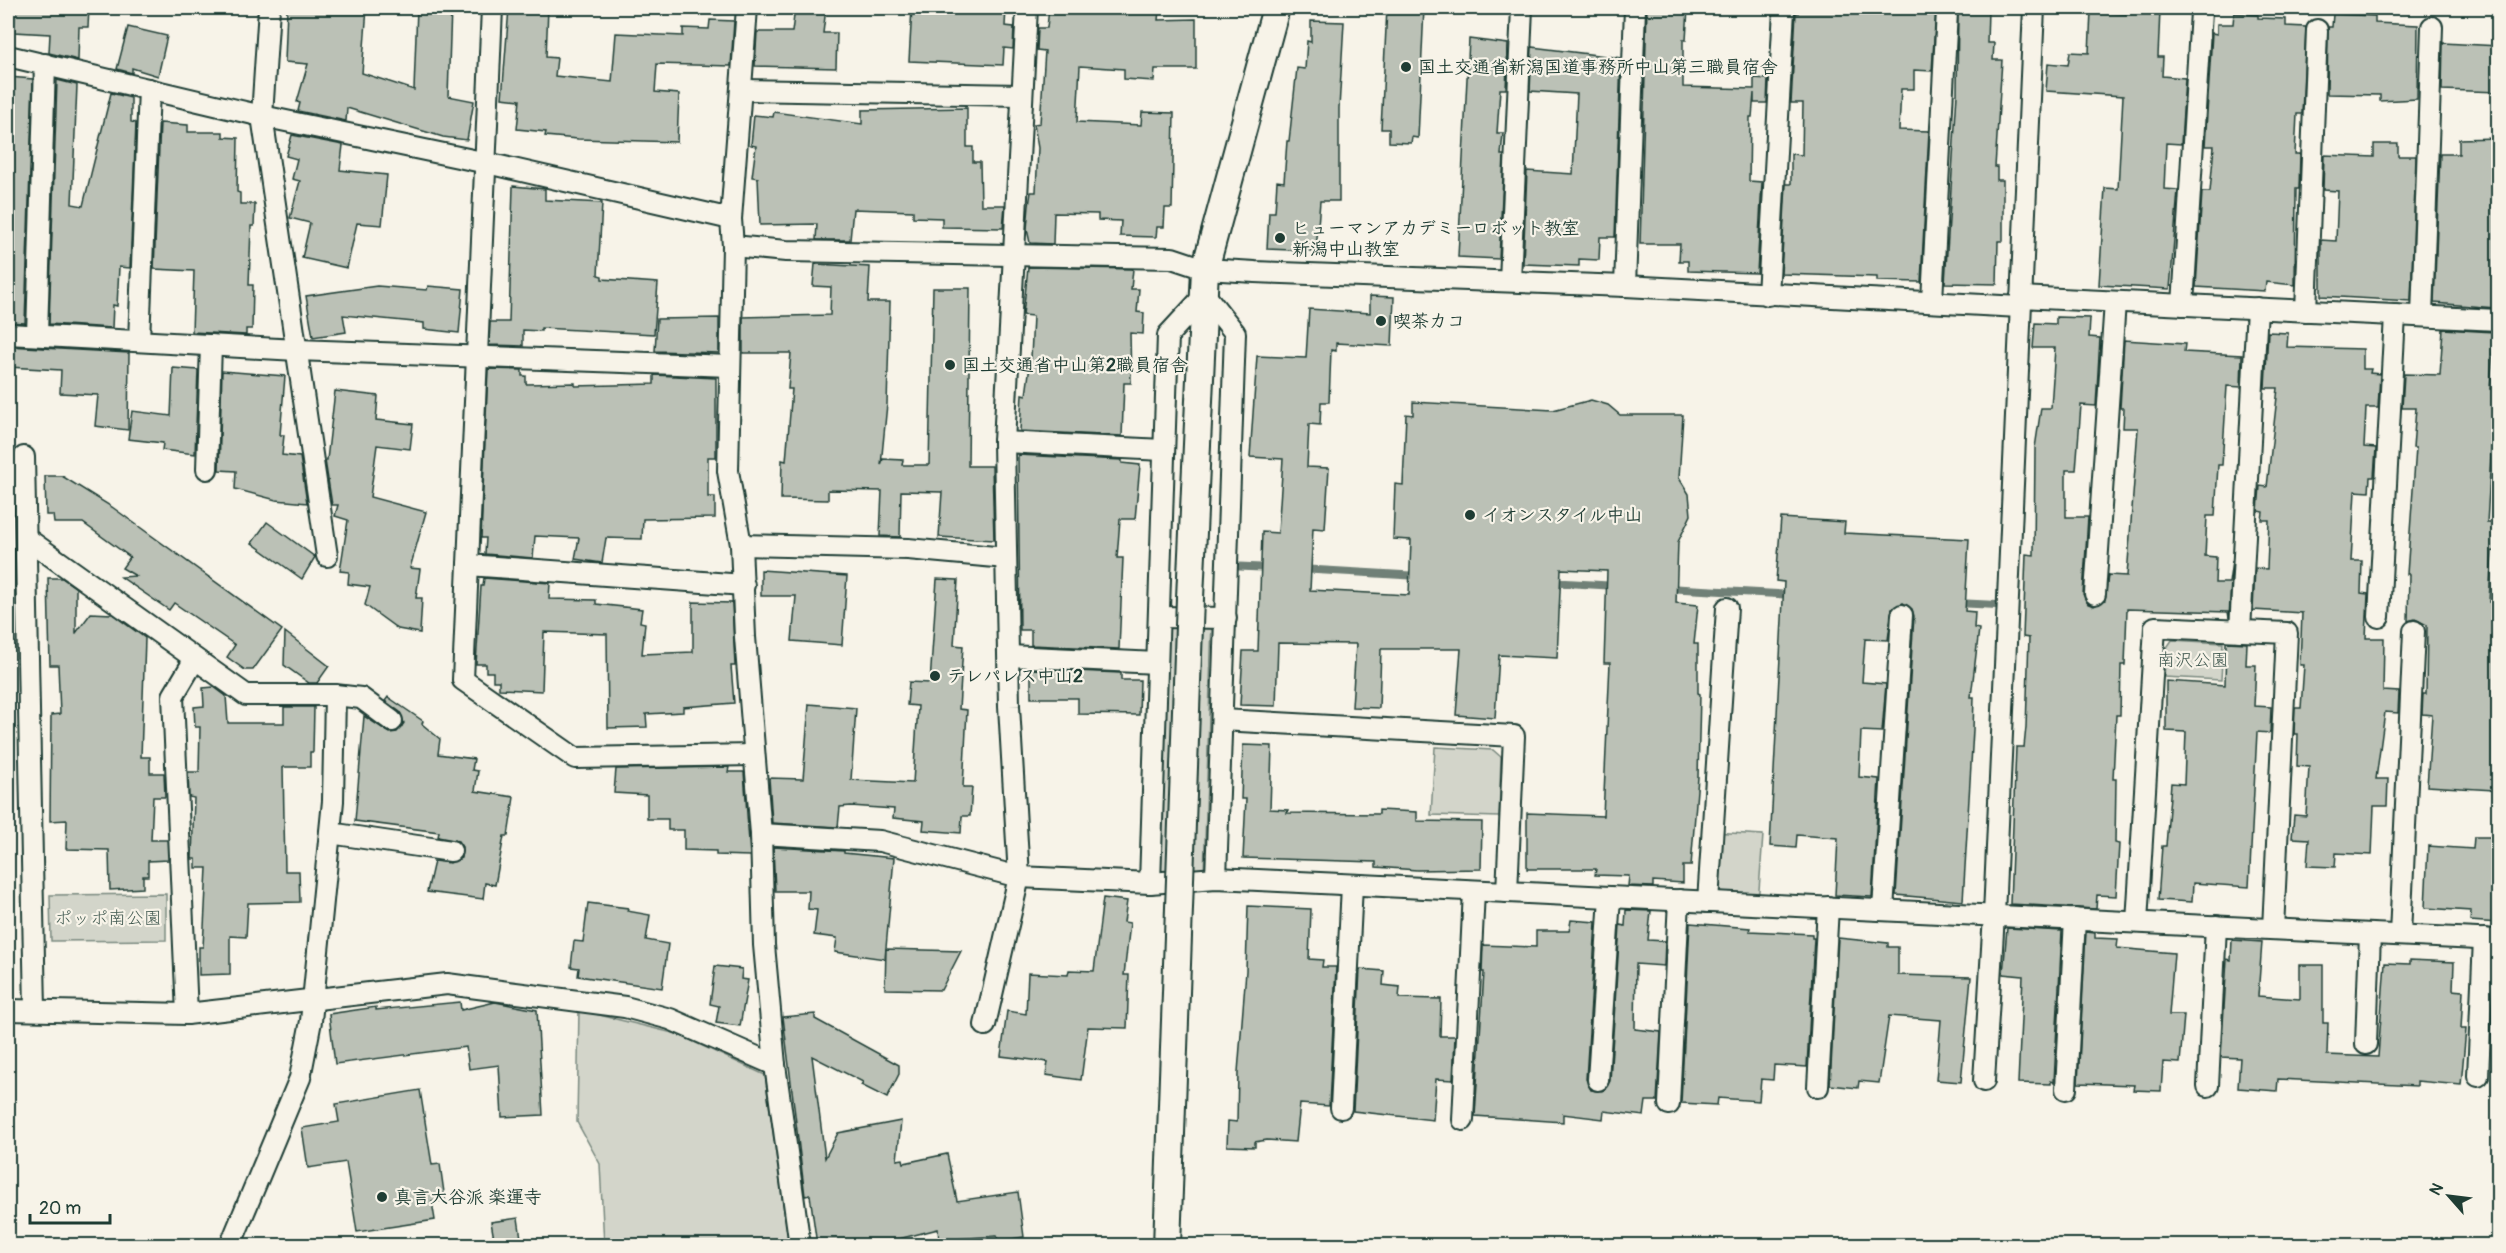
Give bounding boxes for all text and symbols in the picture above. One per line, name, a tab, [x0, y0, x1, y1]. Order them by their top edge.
place label: 国土交通省新潟国道事務所中山第三職員宿舎	[1418, 56, 1778, 79]
marker: 国土交通省新潟国道事務所中山第三職員宿舎	[1399, 60, 1413, 74]
place label: ヒューマンアカデミーロボット教室 新潟中山教室	[1292, 217, 1580, 261]
marker: ヒューマンアカデミーロボット教室 新潟中山教室	[1273, 231, 1287, 245]
place label: 喫茶カコ	[1393, 310, 1465, 333]
marker: 喫茶カコ	[1374, 314, 1388, 328]
place label: 国土交通省中山第2職員宿舎	[962, 354, 1188, 377]
marker: 国土交通省中山第2職員宿舎	[943, 358, 957, 372]
place label: イオンスタイル中山	[1482, 504, 1643, 527]
marker: イオンスタイル中山	[1463, 508, 1477, 522]
park label: 南沢公園	[2157, 649, 2229, 672]
place label: テレパレス中山2	[947, 665, 1083, 688]
marker: テレパレス中山2	[928, 669, 942, 683]
park label: ポッポ南公園	[54, 907, 162, 930]
north arrow	[2419, 1166, 2479, 1226]
text: N	[2425, 1180, 2448, 1199]
place label: 真言大谷派 楽運寺	[394, 1186, 542, 1209]
scale bar	[30, 1187, 110, 1225]
marker: 真言大谷派 楽運寺	[375, 1190, 389, 1204]
text: 20 m	[39, 1197, 81, 1220]

